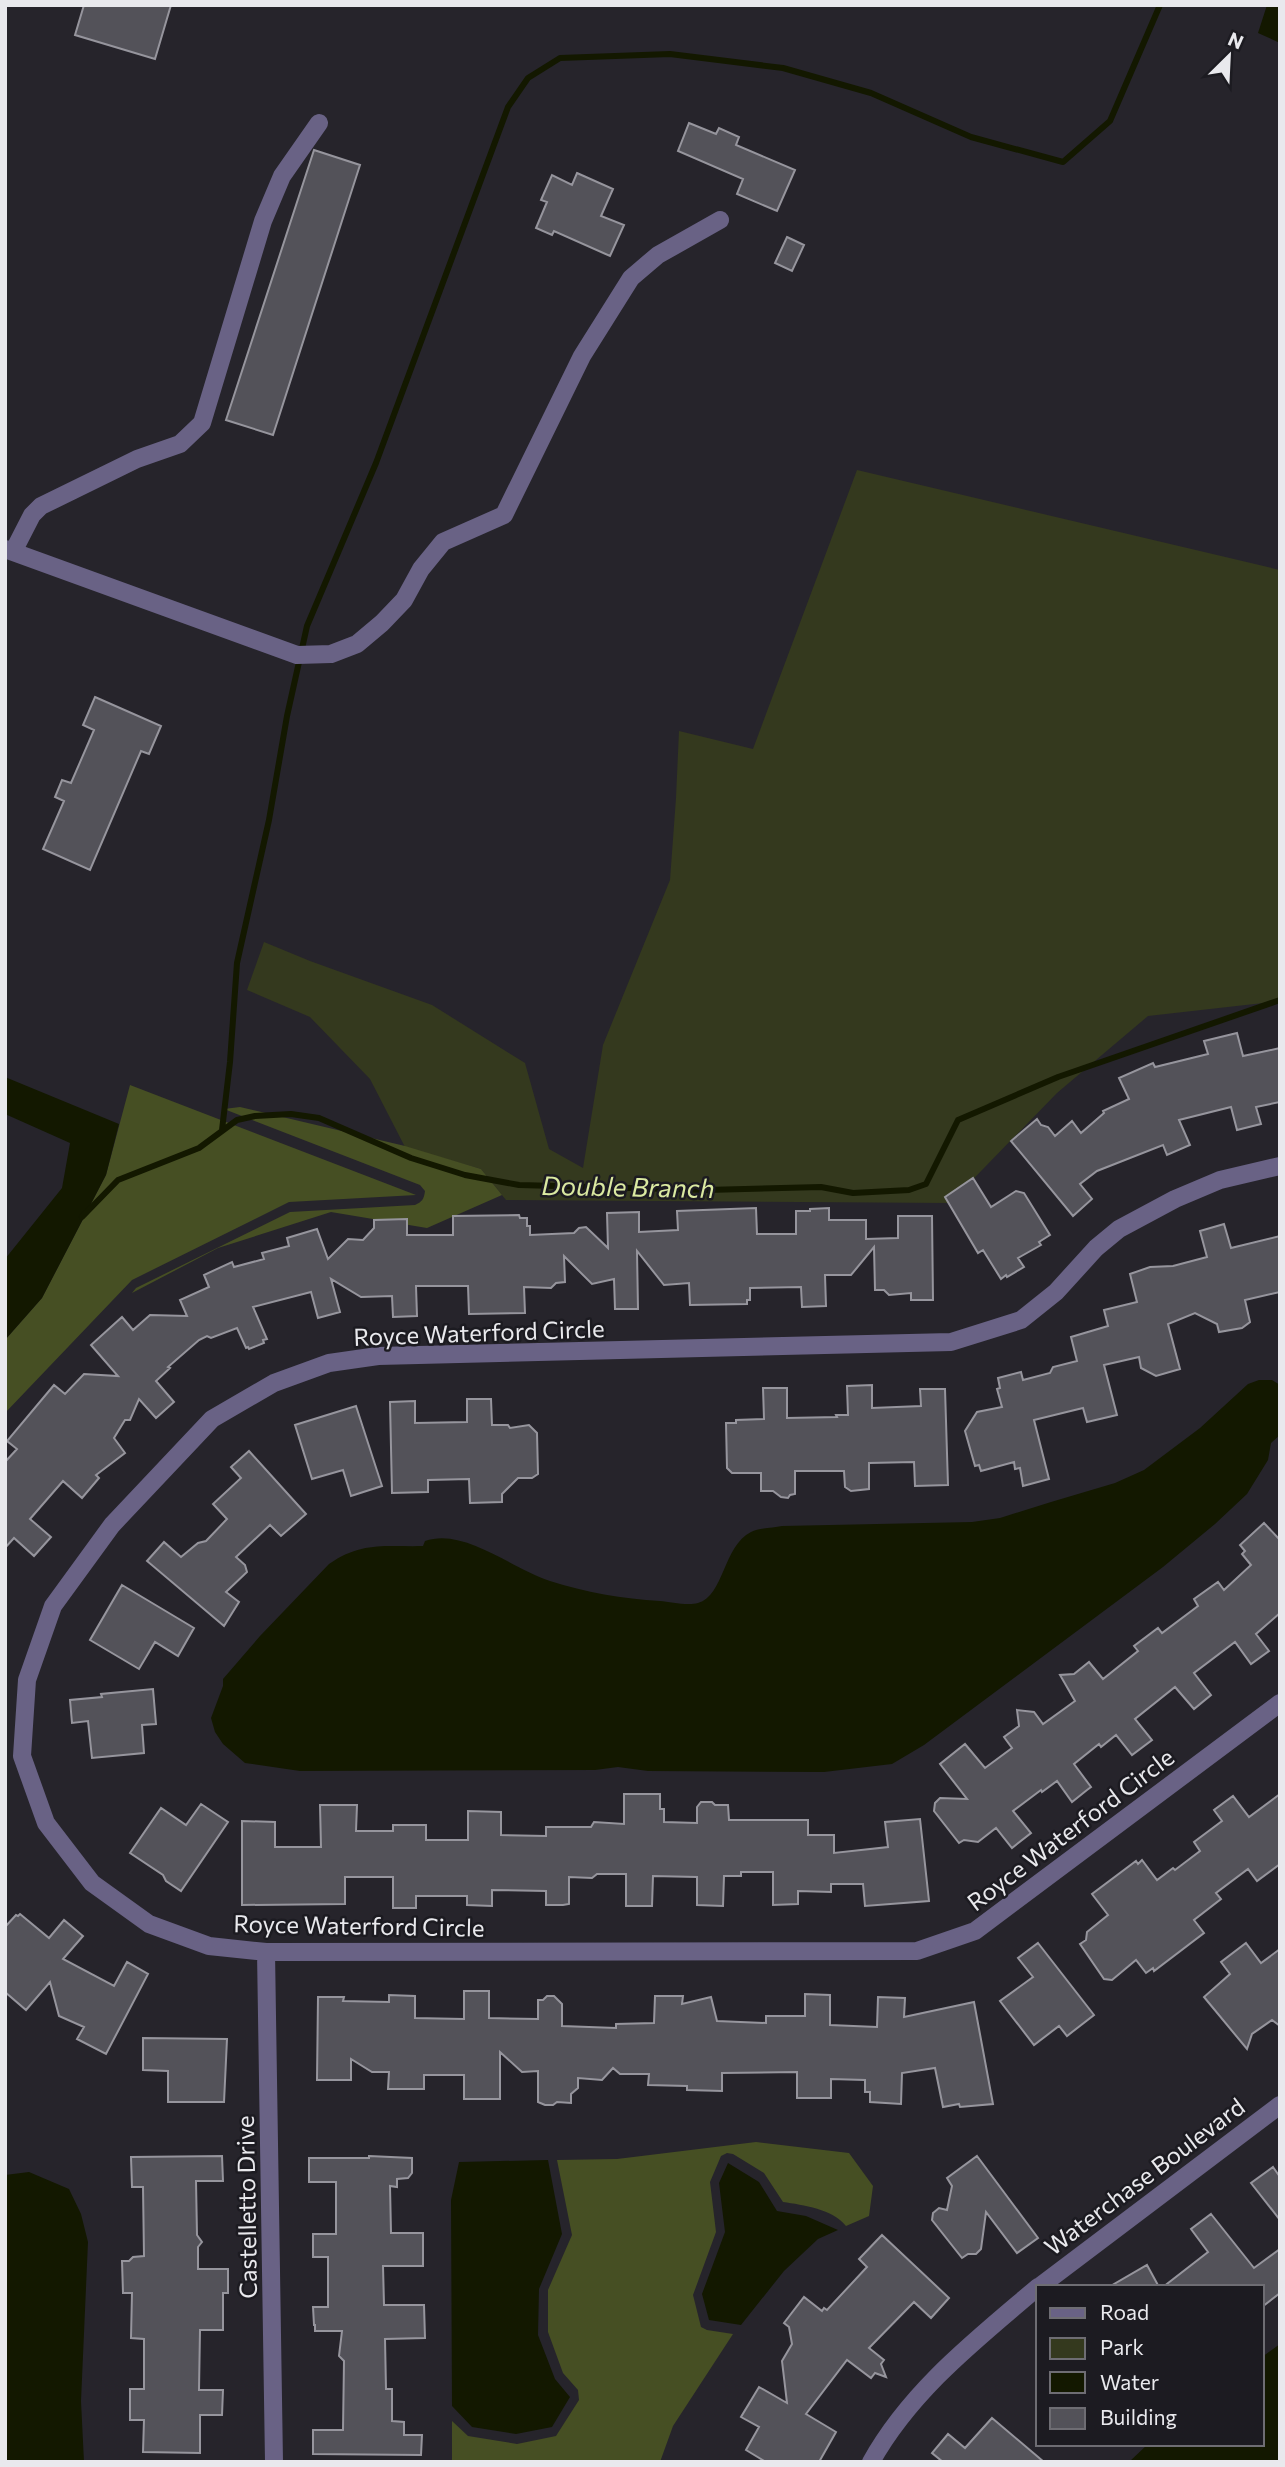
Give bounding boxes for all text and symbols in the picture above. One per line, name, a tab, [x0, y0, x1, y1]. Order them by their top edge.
north arrow	[1194, 21, 1264, 91]
text: N	[1225, 27, 1247, 53]
water label: Double Branch	[541, 1169, 715, 1203]
street label: Royce Waterford Circle	[353, 1313, 605, 1351]
street label: Royce Waterford Circle	[961, 1742, 1179, 1916]
street label: Royce Waterford Circle	[233, 1908, 485, 1942]
street label: Waterchase Boulevard	[1038, 2091, 1250, 2261]
street label: Castelletto Drive	[230, 2115, 262, 2299]
legend	[1036, 2285, 1264, 2446]
text: Road	[1100, 2299, 1149, 2324]
text: Park	[1100, 2334, 1144, 2359]
text: Water	[1100, 2369, 1159, 2394]
text: Building	[1100, 2404, 1177, 2429]

